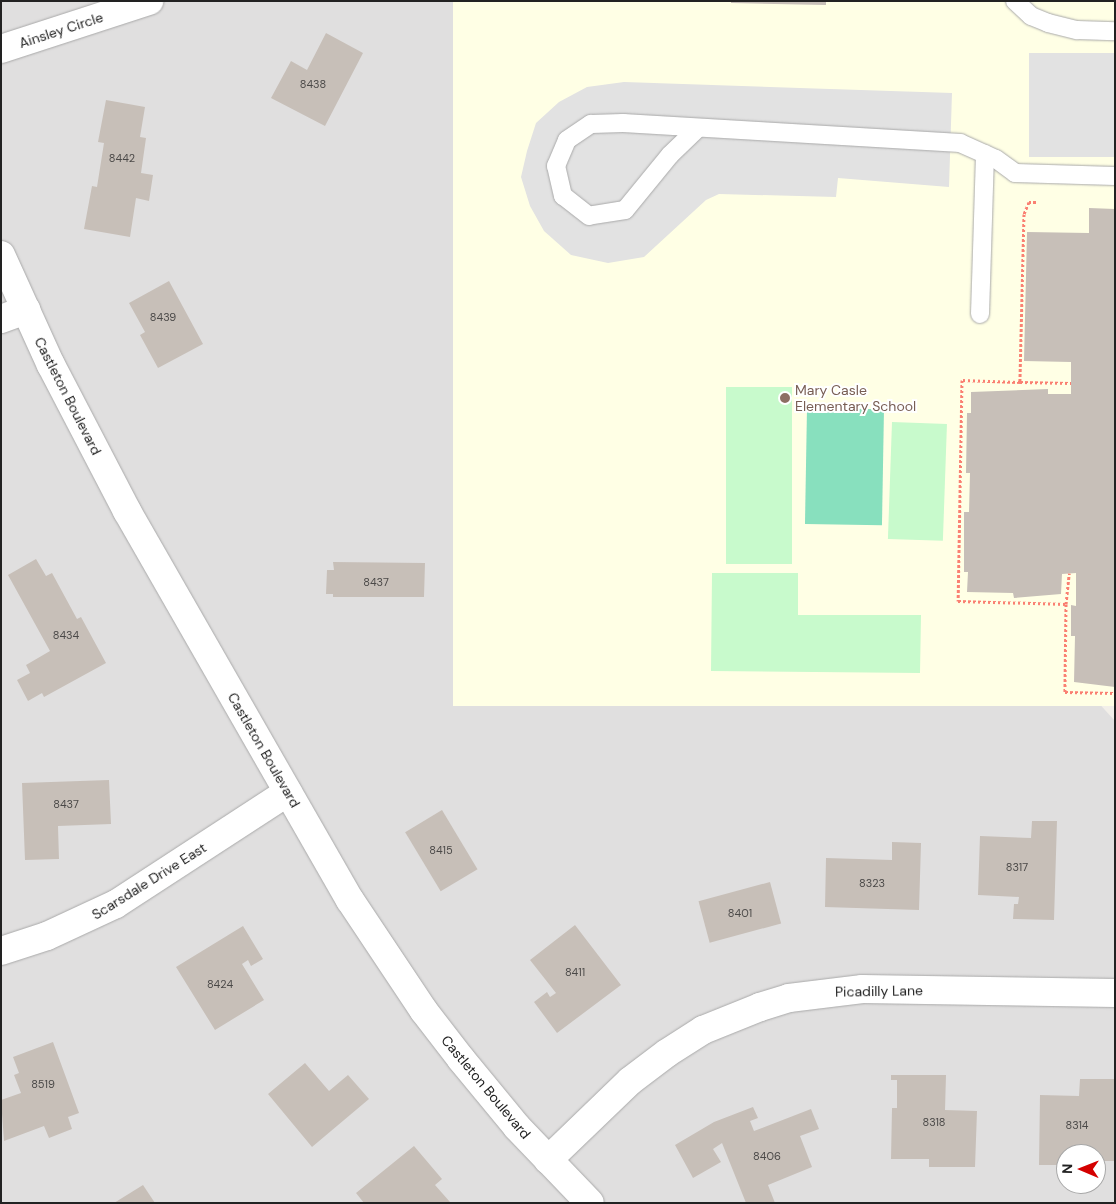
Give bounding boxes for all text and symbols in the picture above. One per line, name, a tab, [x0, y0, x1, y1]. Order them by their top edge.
street label: Ainsley Circle	[17, 9, 105, 51]
house number: 8438	[300, 77, 326, 91]
house number: 8442	[109, 151, 135, 165]
house number: 8439	[150, 310, 176, 324]
street label: Castleton Boulevard	[31, 334, 105, 458]
place label: Mary Casle Elementary School	[795, 382, 916, 414]
marker: Mary Casle Elementary School	[779, 392, 791, 404]
house number: 8437	[363, 575, 389, 589]
house number: 8434	[53, 628, 79, 642]
street label: Castleton Boulevard	[224, 690, 304, 810]
house number: 8437	[53, 797, 79, 811]
street label: Scarsdale Drive East	[89, 839, 209, 923]
house number: 8415	[429, 843, 453, 857]
house number: 8317	[1006, 860, 1028, 874]
house number: 8323	[859, 876, 885, 890]
house number: 8401	[728, 906, 752, 920]
house number: 8411	[565, 965, 585, 979]
house number: 8424	[207, 977, 233, 991]
street label: Picadilly Lane	[835, 982, 923, 1000]
street label: Castleton Boulevard	[438, 1032, 534, 1142]
house number: 8519	[31, 1077, 55, 1091]
house number: 8318	[922, 1115, 946, 1129]
house number: 8314	[1065, 1118, 1089, 1132]
north arrow	[1056, 1144, 1106, 1194]
house number: 8406	[753, 1149, 781, 1163]
text: N	[1058, 1163, 1076, 1174]

